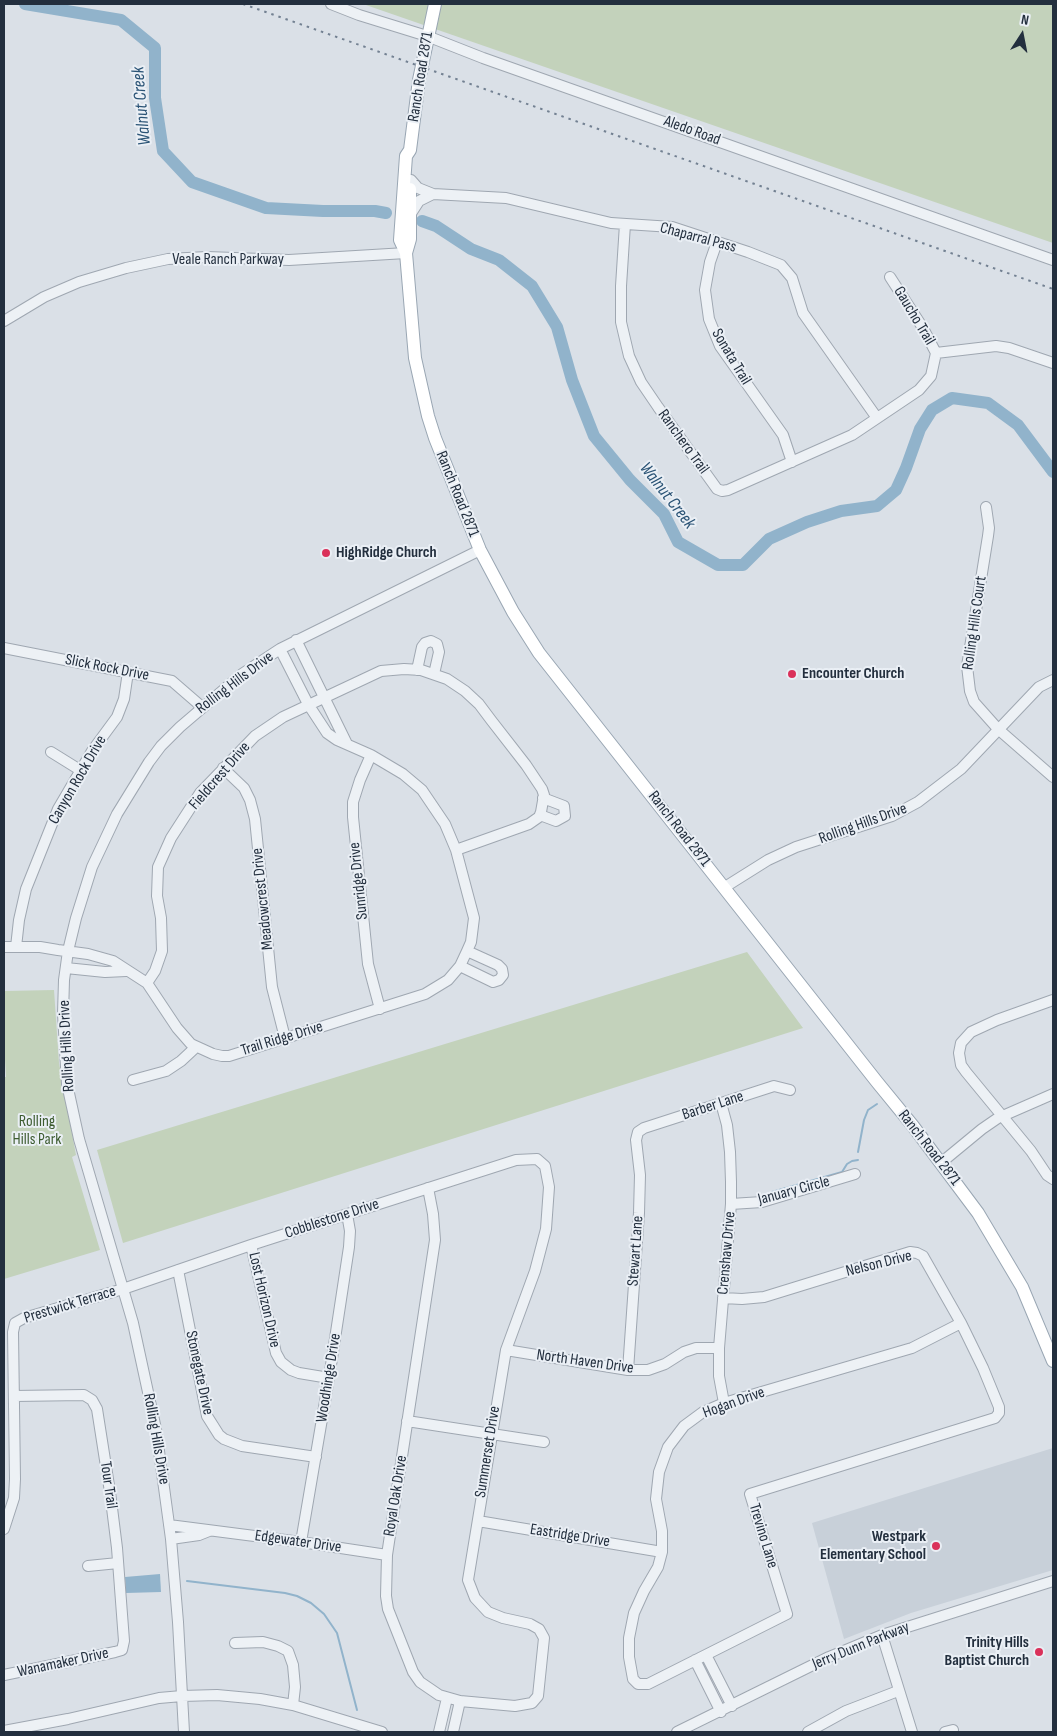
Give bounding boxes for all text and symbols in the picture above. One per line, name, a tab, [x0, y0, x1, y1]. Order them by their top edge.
north arrow	[997, 10, 1047, 60]
text: N	[1020, 11, 1030, 29]
street label: Ranch Road 2871	[404, 31, 438, 123]
water label: Walnut Creek	[128, 66, 156, 146]
street label: Aledo Road	[661, 112, 723, 150]
street label: Chaparral Pass	[658, 219, 738, 257]
street label: Veale Ranch Parkway	[172, 250, 284, 270]
street label: Gaucho Trail	[889, 283, 939, 349]
street label: Sonata Trail	[707, 326, 755, 388]
street label: Ranchero Trail	[653, 406, 713, 478]
street label: Ranch Road 2871	[431, 448, 483, 540]
water label: Walnut Creek	[634, 458, 700, 534]
place label: HighRidge Church	[336, 543, 437, 563]
marker: HighRidge Church	[320, 547, 332, 559]
street label: Rolling Hills Court	[959, 575, 991, 671]
street label: Rolling Hills Drive	[192, 648, 278, 718]
street label: Slick Rock Drive	[63, 650, 151, 686]
place label: Encounter Church	[802, 664, 904, 684]
marker: Encounter Church	[786, 668, 798, 680]
street label: Canyon Rock Drive	[45, 732, 111, 828]
street label: Fieldcrest Drive	[185, 738, 255, 814]
street label: Ranch Road 2871	[643, 787, 715, 871]
street label: Rolling Hills Drive	[816, 799, 910, 849]
street label: Sunridge Drive	[345, 841, 373, 921]
street label: Meadowcrest Drive	[248, 847, 278, 951]
street label: Rolling Hills Drive	[55, 999, 79, 1093]
street label: Trail Ridge Drive	[239, 1017, 325, 1061]
street label: Barber Lane	[680, 1087, 746, 1125]
street label: Ranch Road 2871	[893, 1106, 965, 1190]
park label: Rolling Hills Park	[13, 1112, 61, 1150]
street label: January Circle	[756, 1172, 832, 1210]
street label: Cobblestone Drive	[283, 1195, 381, 1243]
street label: Crenshaw Drive	[714, 1211, 740, 1295]
street label: Stewart Lane	[624, 1215, 648, 1287]
street label: Nelson Drive	[844, 1247, 914, 1281]
street label: Lost Horizon Drive	[244, 1250, 284, 1350]
street label: Prestwick Terrace	[22, 1282, 118, 1328]
street label: Stonegate Drive	[181, 1329, 217, 1417]
street label: Woodhinge Drive	[312, 1332, 346, 1424]
street label: North Haven Drive	[535, 1346, 635, 1378]
street label: Hogan Drive	[700, 1383, 768, 1423]
street label: Rolling Hills Drive	[139, 1392, 173, 1486]
street label: Summerset Drive	[471, 1405, 505, 1499]
street label: Royal Oak Drive	[380, 1454, 412, 1538]
street label: Tour Trail	[95, 1460, 121, 1510]
street label: Trevino Lane	[744, 1501, 782, 1571]
street label: Eastridge Drive	[529, 1520, 611, 1552]
street label: Edgewater Drive	[254, 1526, 342, 1558]
place label: Westpark Elementary School	[820, 1527, 926, 1565]
marker: Westpark Elementary School	[930, 1540, 942, 1552]
street label: Jerry Dunn Parkway	[810, 1618, 912, 1674]
place label: Trinity Hills Baptist Church	[944, 1633, 1029, 1671]
street label: Wanamaker Drive	[16, 1644, 110, 1682]
marker: Trinity Hills Baptist Church	[1033, 1646, 1045, 1658]

